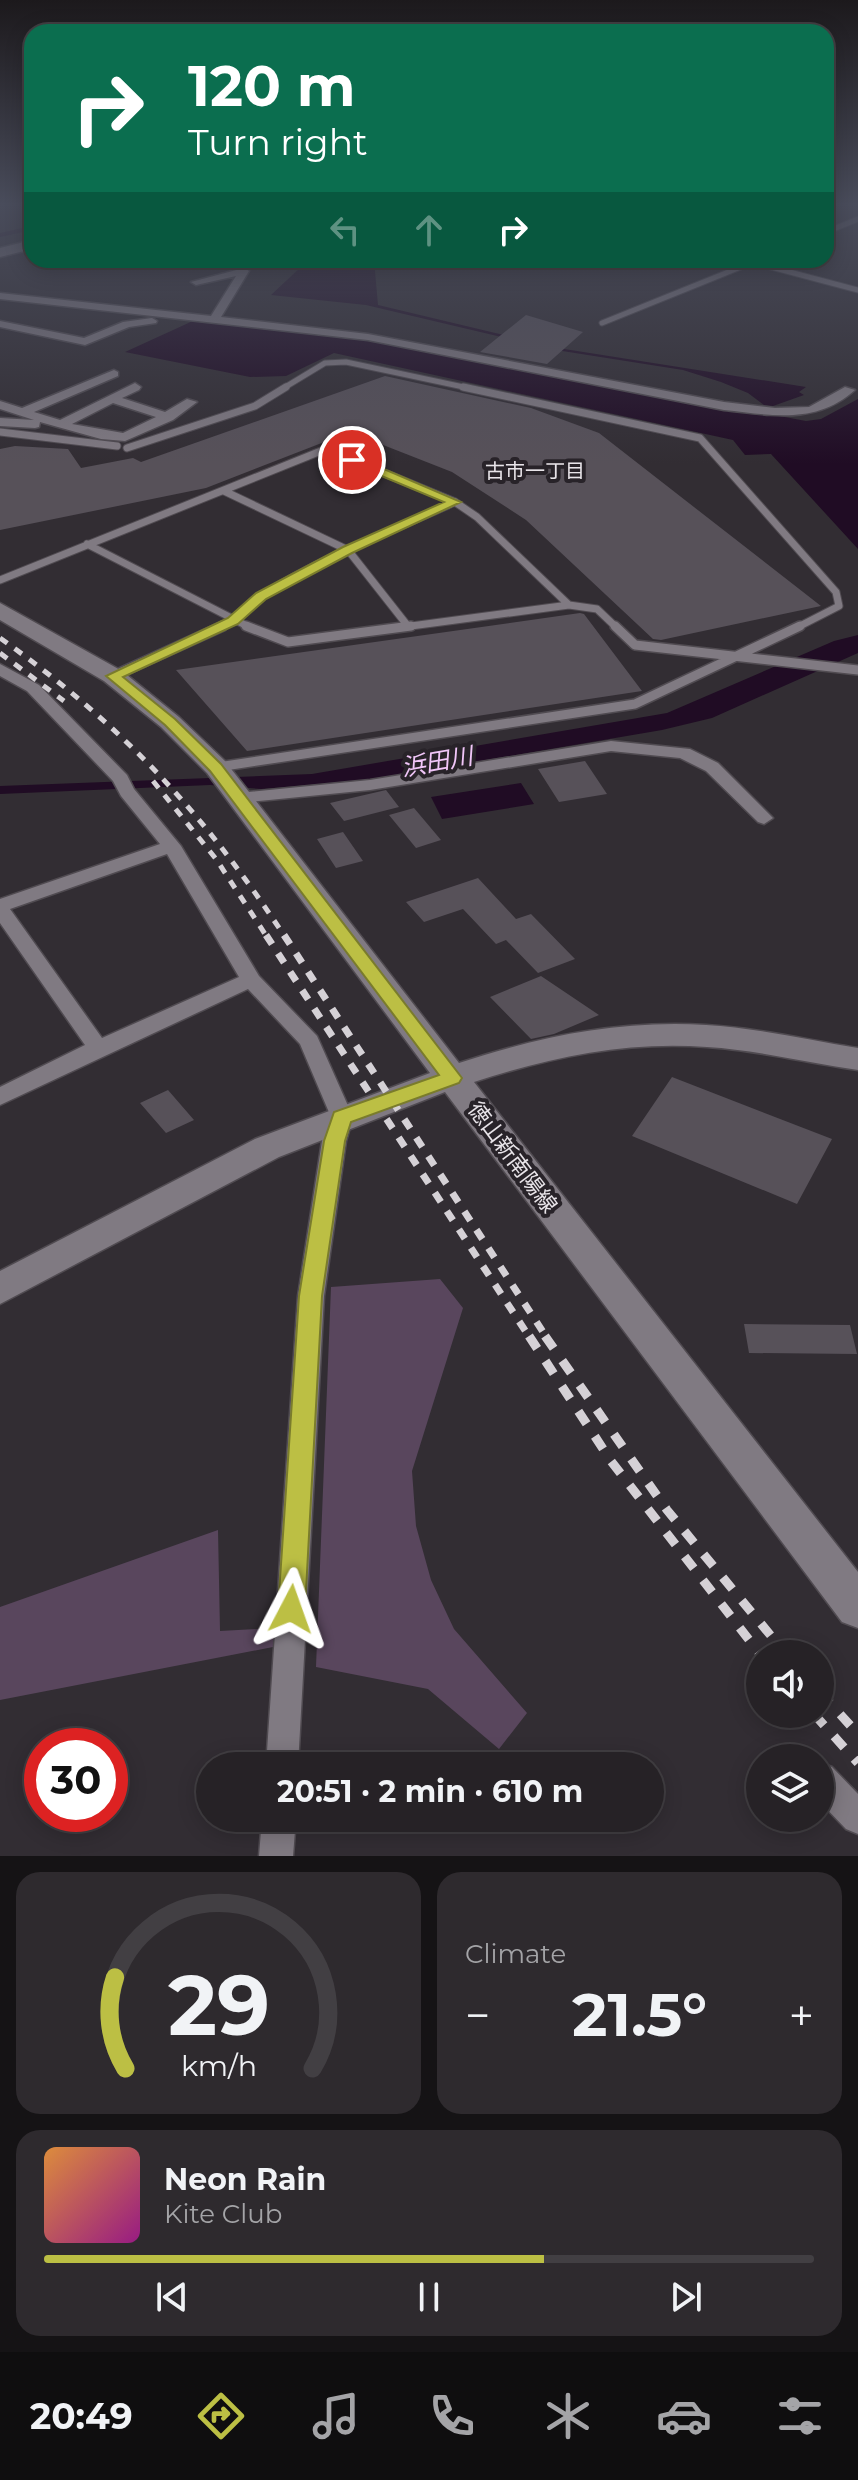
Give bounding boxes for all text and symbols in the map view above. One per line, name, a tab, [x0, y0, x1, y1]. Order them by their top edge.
text: 120 m	[188, 52, 356, 120]
icon: right	[56, 56, 160, 160]
text: Turn right	[188, 120, 368, 164]
icon: left	[323, 208, 367, 252]
icon: ahead	[407, 208, 451, 252]
icon: right	[491, 208, 535, 252]
pin	[318, 426, 386, 494]
icon: arrive	[330, 438, 374, 482]
district label: 古市一丁目	[485, 459, 585, 483]
water label: 浜田川	[399, 740, 478, 782]
street label: 徳山新南陽線	[462, 1096, 563, 1218]
position arrow	[249, 1567, 333, 1651]
map controls	[746, 1640, 834, 1832]
button: sound	[746, 1640, 834, 1728]
speed limit sign: 30	[24, 1728, 128, 1832]
button: layers	[746, 1744, 834, 1832]
text: 20:51 · 2 min · 610 m	[277, 1773, 583, 1810]
text: Climate	[465, 1938, 566, 1970]
text: 29	[167, 1954, 270, 2056]
text: 21.5°	[572, 1978, 707, 2051]
text: −	[465, 1988, 490, 2042]
text: +	[789, 1988, 814, 2042]
text: km/h	[180, 2048, 257, 2083]
text: Neon Rain	[164, 2161, 326, 2198]
text: Kite Club	[164, 2198, 282, 2230]
icon: previous	[150, 2275, 194, 2319]
icon: pause	[407, 2275, 451, 2319]
icon: next	[664, 2275, 708, 2319]
icon: directions	[193, 2388, 249, 2444]
icon: music	[308, 2388, 364, 2444]
icon: phone	[424, 2388, 480, 2444]
icon: climate	[540, 2388, 596, 2444]
icon: car	[656, 2388, 712, 2444]
icon: filters	[772, 2388, 828, 2444]
text: 20:49	[30, 2394, 133, 2438]

